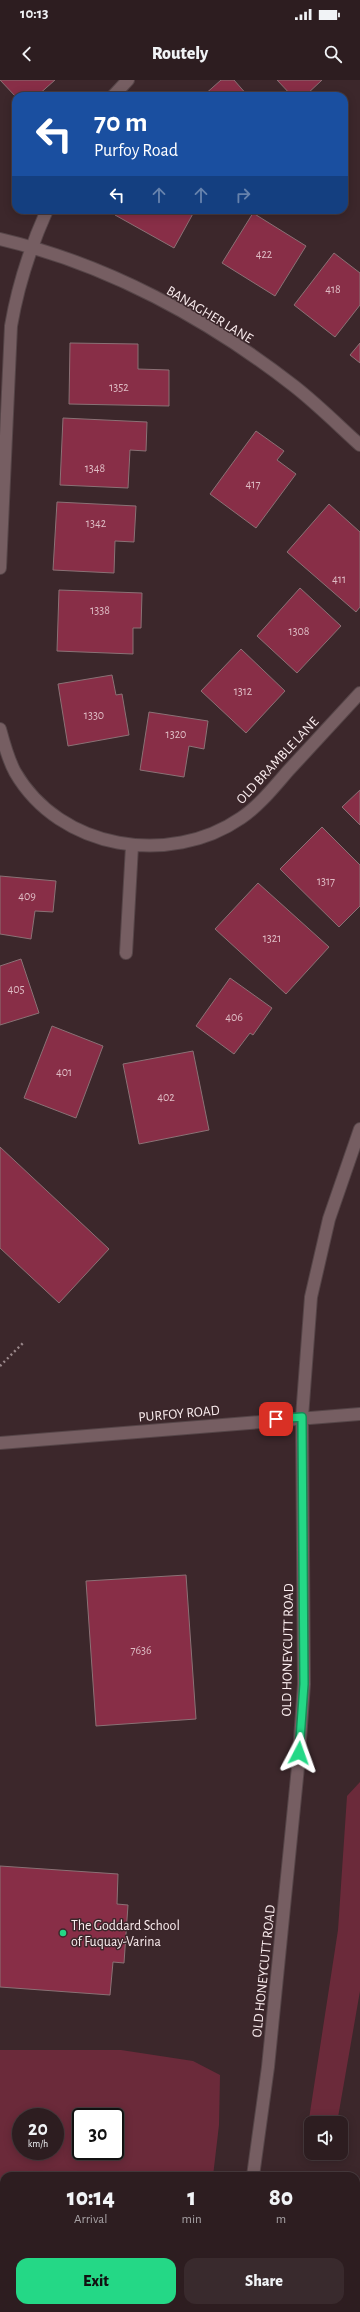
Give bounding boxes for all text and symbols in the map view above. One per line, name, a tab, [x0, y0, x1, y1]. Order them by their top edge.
text: 10:13	[20, 6, 49, 21]
icon: back	[16, 43, 38, 65]
icon: search	[322, 43, 344, 65]
text: Routely	[152, 45, 208, 63]
icon: left	[28, 108, 80, 160]
text: 70 m	[94, 109, 148, 137]
text: Purfoy Road	[94, 142, 178, 160]
icon: left	[106, 184, 128, 206]
icon: ahead	[148, 184, 170, 206]
icon: ahead	[190, 184, 212, 206]
icon: right	[232, 184, 254, 206]
house number: 422	[256, 248, 273, 260]
house number: 418	[325, 283, 341, 295]
street label: BANAGHER LANE	[164, 284, 255, 346]
house number: 1352	[109, 381, 129, 393]
house number: 1348	[85, 462, 106, 474]
house number: 417	[246, 478, 260, 490]
house number: 1342	[86, 517, 107, 529]
house number: 411	[332, 573, 346, 585]
house number: 1338	[90, 604, 110, 616]
house number: 1308	[288, 625, 310, 637]
house number: 1312	[234, 685, 253, 697]
house number: 1330	[84, 709, 104, 721]
street label: OLD BRAMBLE LANE	[234, 714, 322, 807]
house number: 1320	[166, 728, 186, 740]
house number: 1317	[317, 875, 335, 887]
house number: 409	[18, 890, 36, 902]
house number: 1321	[263, 932, 281, 944]
house number: 405	[7, 983, 25, 995]
house number: 406	[225, 1011, 243, 1023]
house number: 401	[56, 1066, 72, 1078]
house number: 402	[157, 1091, 175, 1103]
pin	[259, 1402, 293, 1436]
street label: PURFOY ROAD	[138, 1403, 220, 1425]
icon: arrive	[265, 1408, 287, 1430]
street label: OLD HONEYCUTT ROAD	[280, 1583, 296, 1717]
house number: 7636	[130, 1644, 152, 1656]
position arrow	[278, 1732, 320, 1774]
street label: OLD HONEYCUTT ROAD	[250, 1904, 278, 2038]
place label: The Goddard School of Fuquay-Varina	[71, 1919, 180, 1949]
marker: The Goddard School of Fuquay-Varina	[58, 1928, 68, 1938]
speed limit sign: 30	[72, 2108, 124, 2160]
map controls	[304, 2116, 348, 2160]
button: sound	[304, 2116, 348, 2160]
text: 20	[28, 2119, 48, 2139]
text: km/h	[28, 2139, 48, 2149]
text: 10:14	[67, 2186, 115, 2210]
text: 1	[187, 2186, 196, 2210]
text: 80	[269, 2186, 293, 2210]
text: Arrival	[74, 2213, 108, 2226]
text: min	[182, 2213, 202, 2226]
text: m	[276, 2213, 286, 2226]
button: Exit	[16, 2258, 176, 2304]
button: Share	[184, 2258, 344, 2304]

